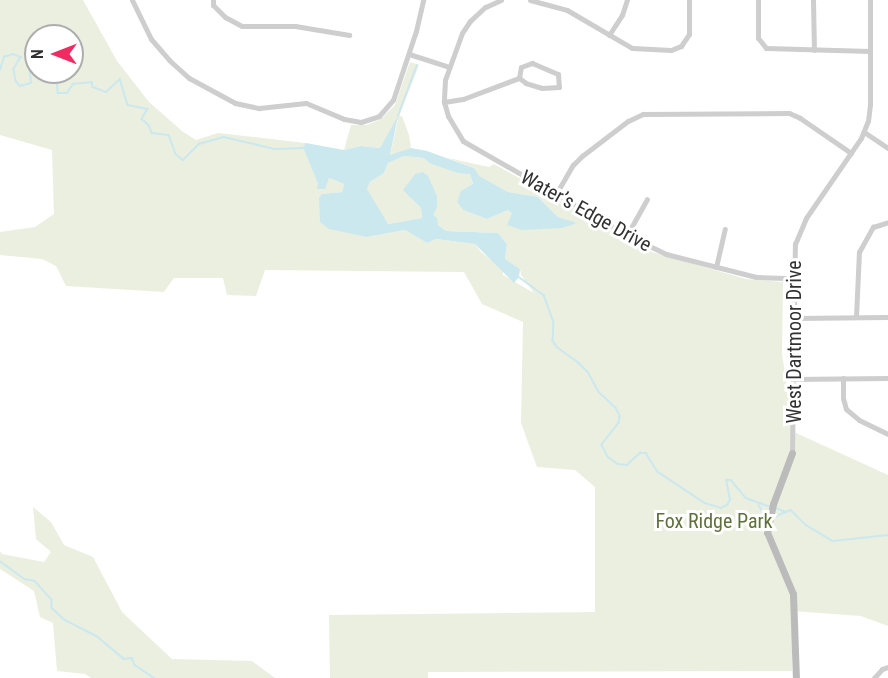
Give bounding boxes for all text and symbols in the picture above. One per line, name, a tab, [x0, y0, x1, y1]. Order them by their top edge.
north arrow	[24, 24, 84, 84]
text: N	[28, 49, 47, 59]
street label: Water’s Edge Drive	[516, 165, 656, 257]
street label: West Dartmoor Drive	[782, 260, 806, 424]
park label: Fox Ridge Park	[655, 509, 773, 533]

